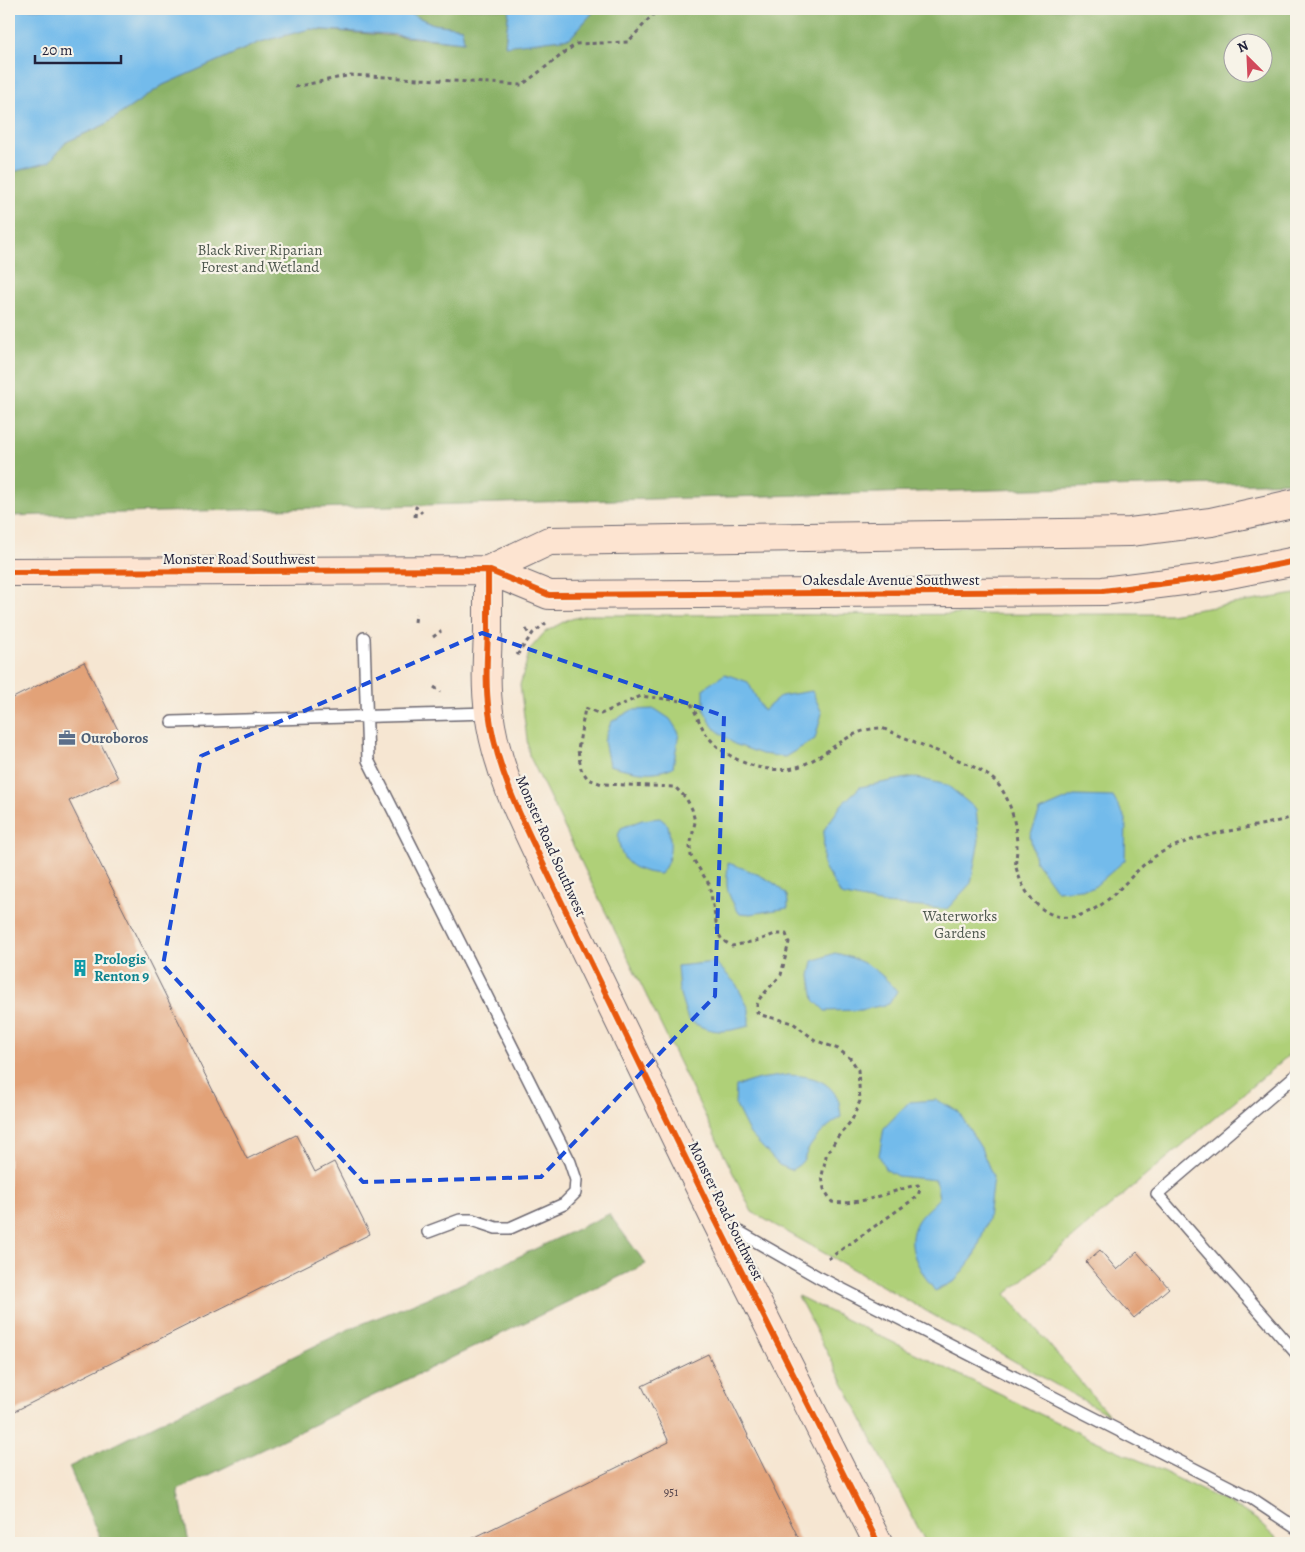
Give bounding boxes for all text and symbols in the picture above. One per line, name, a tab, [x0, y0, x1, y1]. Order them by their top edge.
scale bar	[35, 32, 121, 64]
north arrow	[1222, 32, 1272, 82]
text: N	[1234, 36, 1251, 57]
text: 20 m	[42, 40, 73, 60]
park label: Black River Riparian Forest and Wetland	[198, 240, 322, 277]
street label: Monster Road Southwest	[163, 549, 315, 569]
street label: Oakesdale Avenue Southwest	[802, 570, 980, 590]
office icon: Ouroboros	[57, 728, 77, 748]
place label: Ouroboros	[81, 728, 148, 748]
street label: Monster Road Southwest	[511, 772, 591, 920]
park label: Waterworks Gardens	[922, 906, 997, 943]
place label: Prologis Renton 9	[94, 949, 149, 986]
building icon: Prologis Renton 9	[70, 958, 90, 978]
street label: Monster Road Southwest	[684, 1138, 768, 1284]
house number: 951	[664, 1484, 678, 1500]

